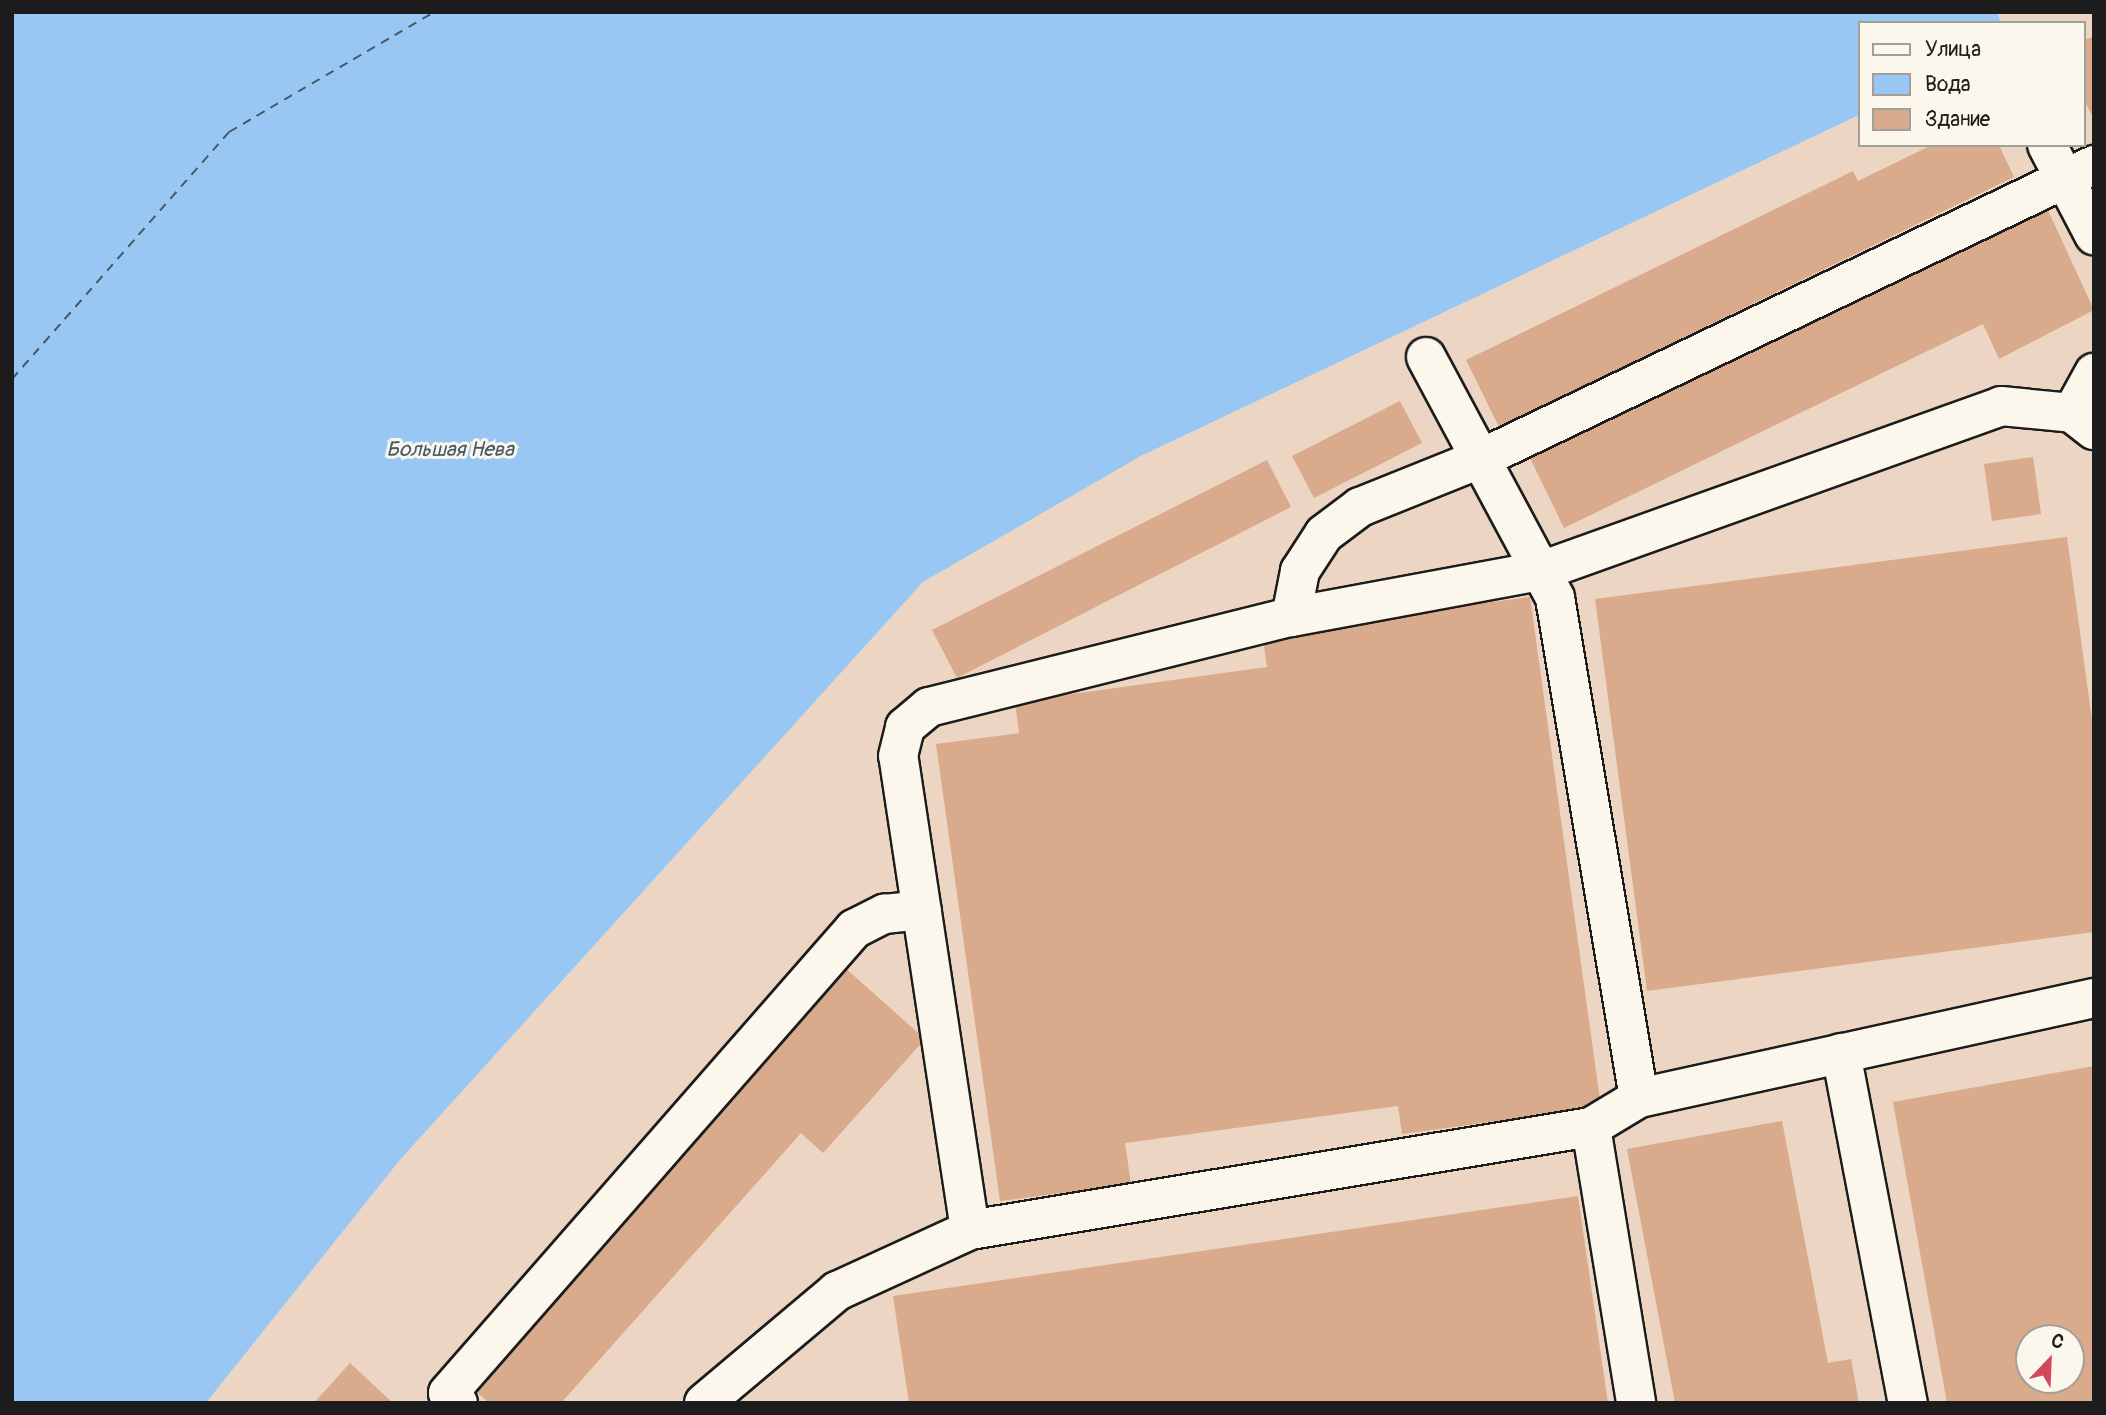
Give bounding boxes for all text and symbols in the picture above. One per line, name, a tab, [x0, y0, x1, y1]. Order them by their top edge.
legend	[1857, 21, 2085, 147]
text: Улица	[1925, 36, 1981, 63]
text: Вода	[1925, 71, 1971, 98]
text: Здание	[1925, 106, 1990, 133]
water label: Большая Нева	[386, 437, 514, 463]
north arrow	[2015, 1324, 2085, 1394]
text: С	[2047, 1328, 2068, 1355]

